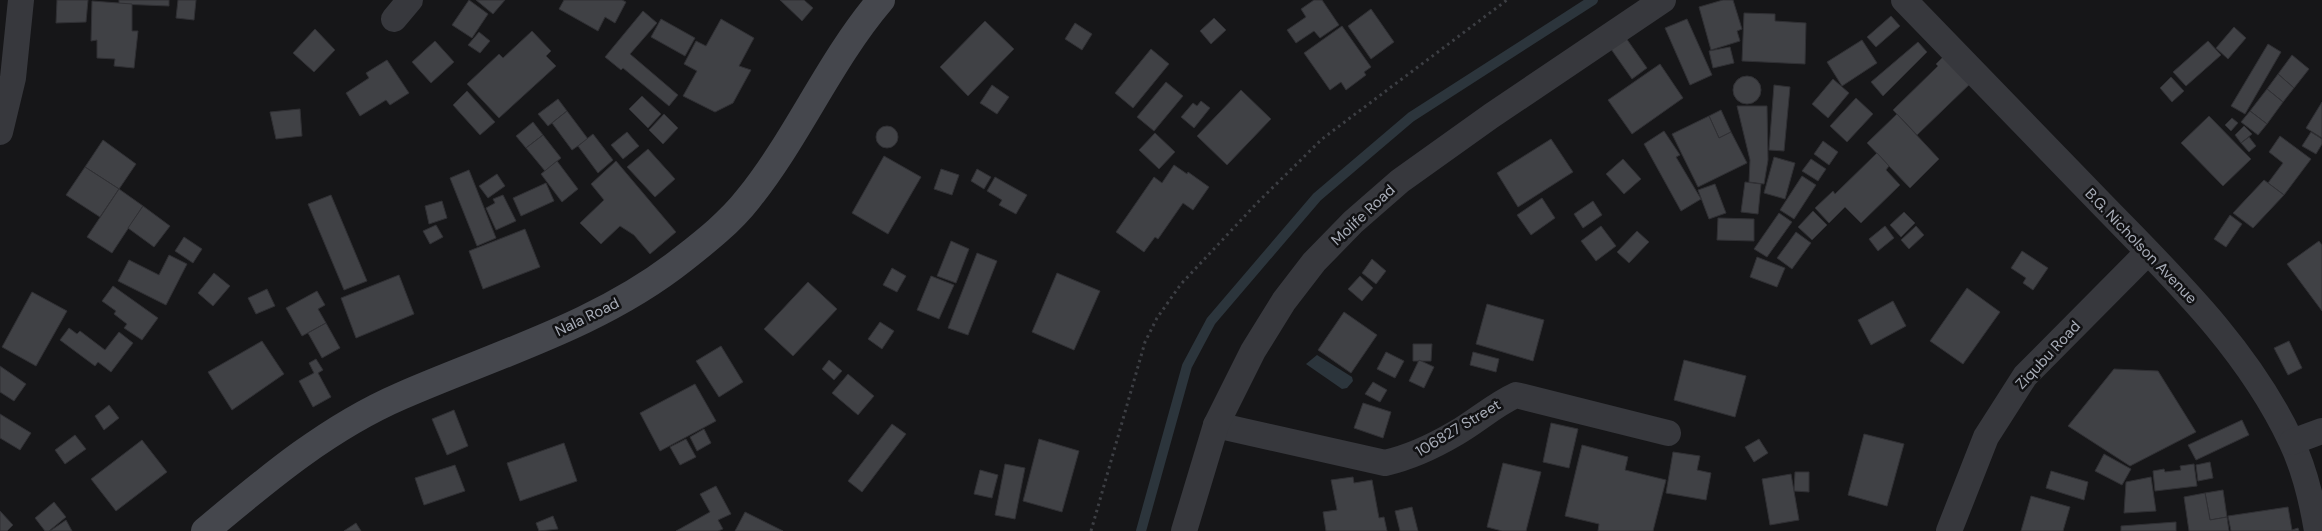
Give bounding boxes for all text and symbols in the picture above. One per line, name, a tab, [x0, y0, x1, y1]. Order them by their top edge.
street label: Molife Road	[1327, 180, 1399, 250]
street label: B.G. Nicholson Avenue	[2081, 184, 2201, 308]
street label: Nala Road	[552, 293, 622, 341]
street label: Ziqubu Road	[2011, 317, 2085, 393]
street label: 106827 Street	[1412, 395, 1504, 461]

